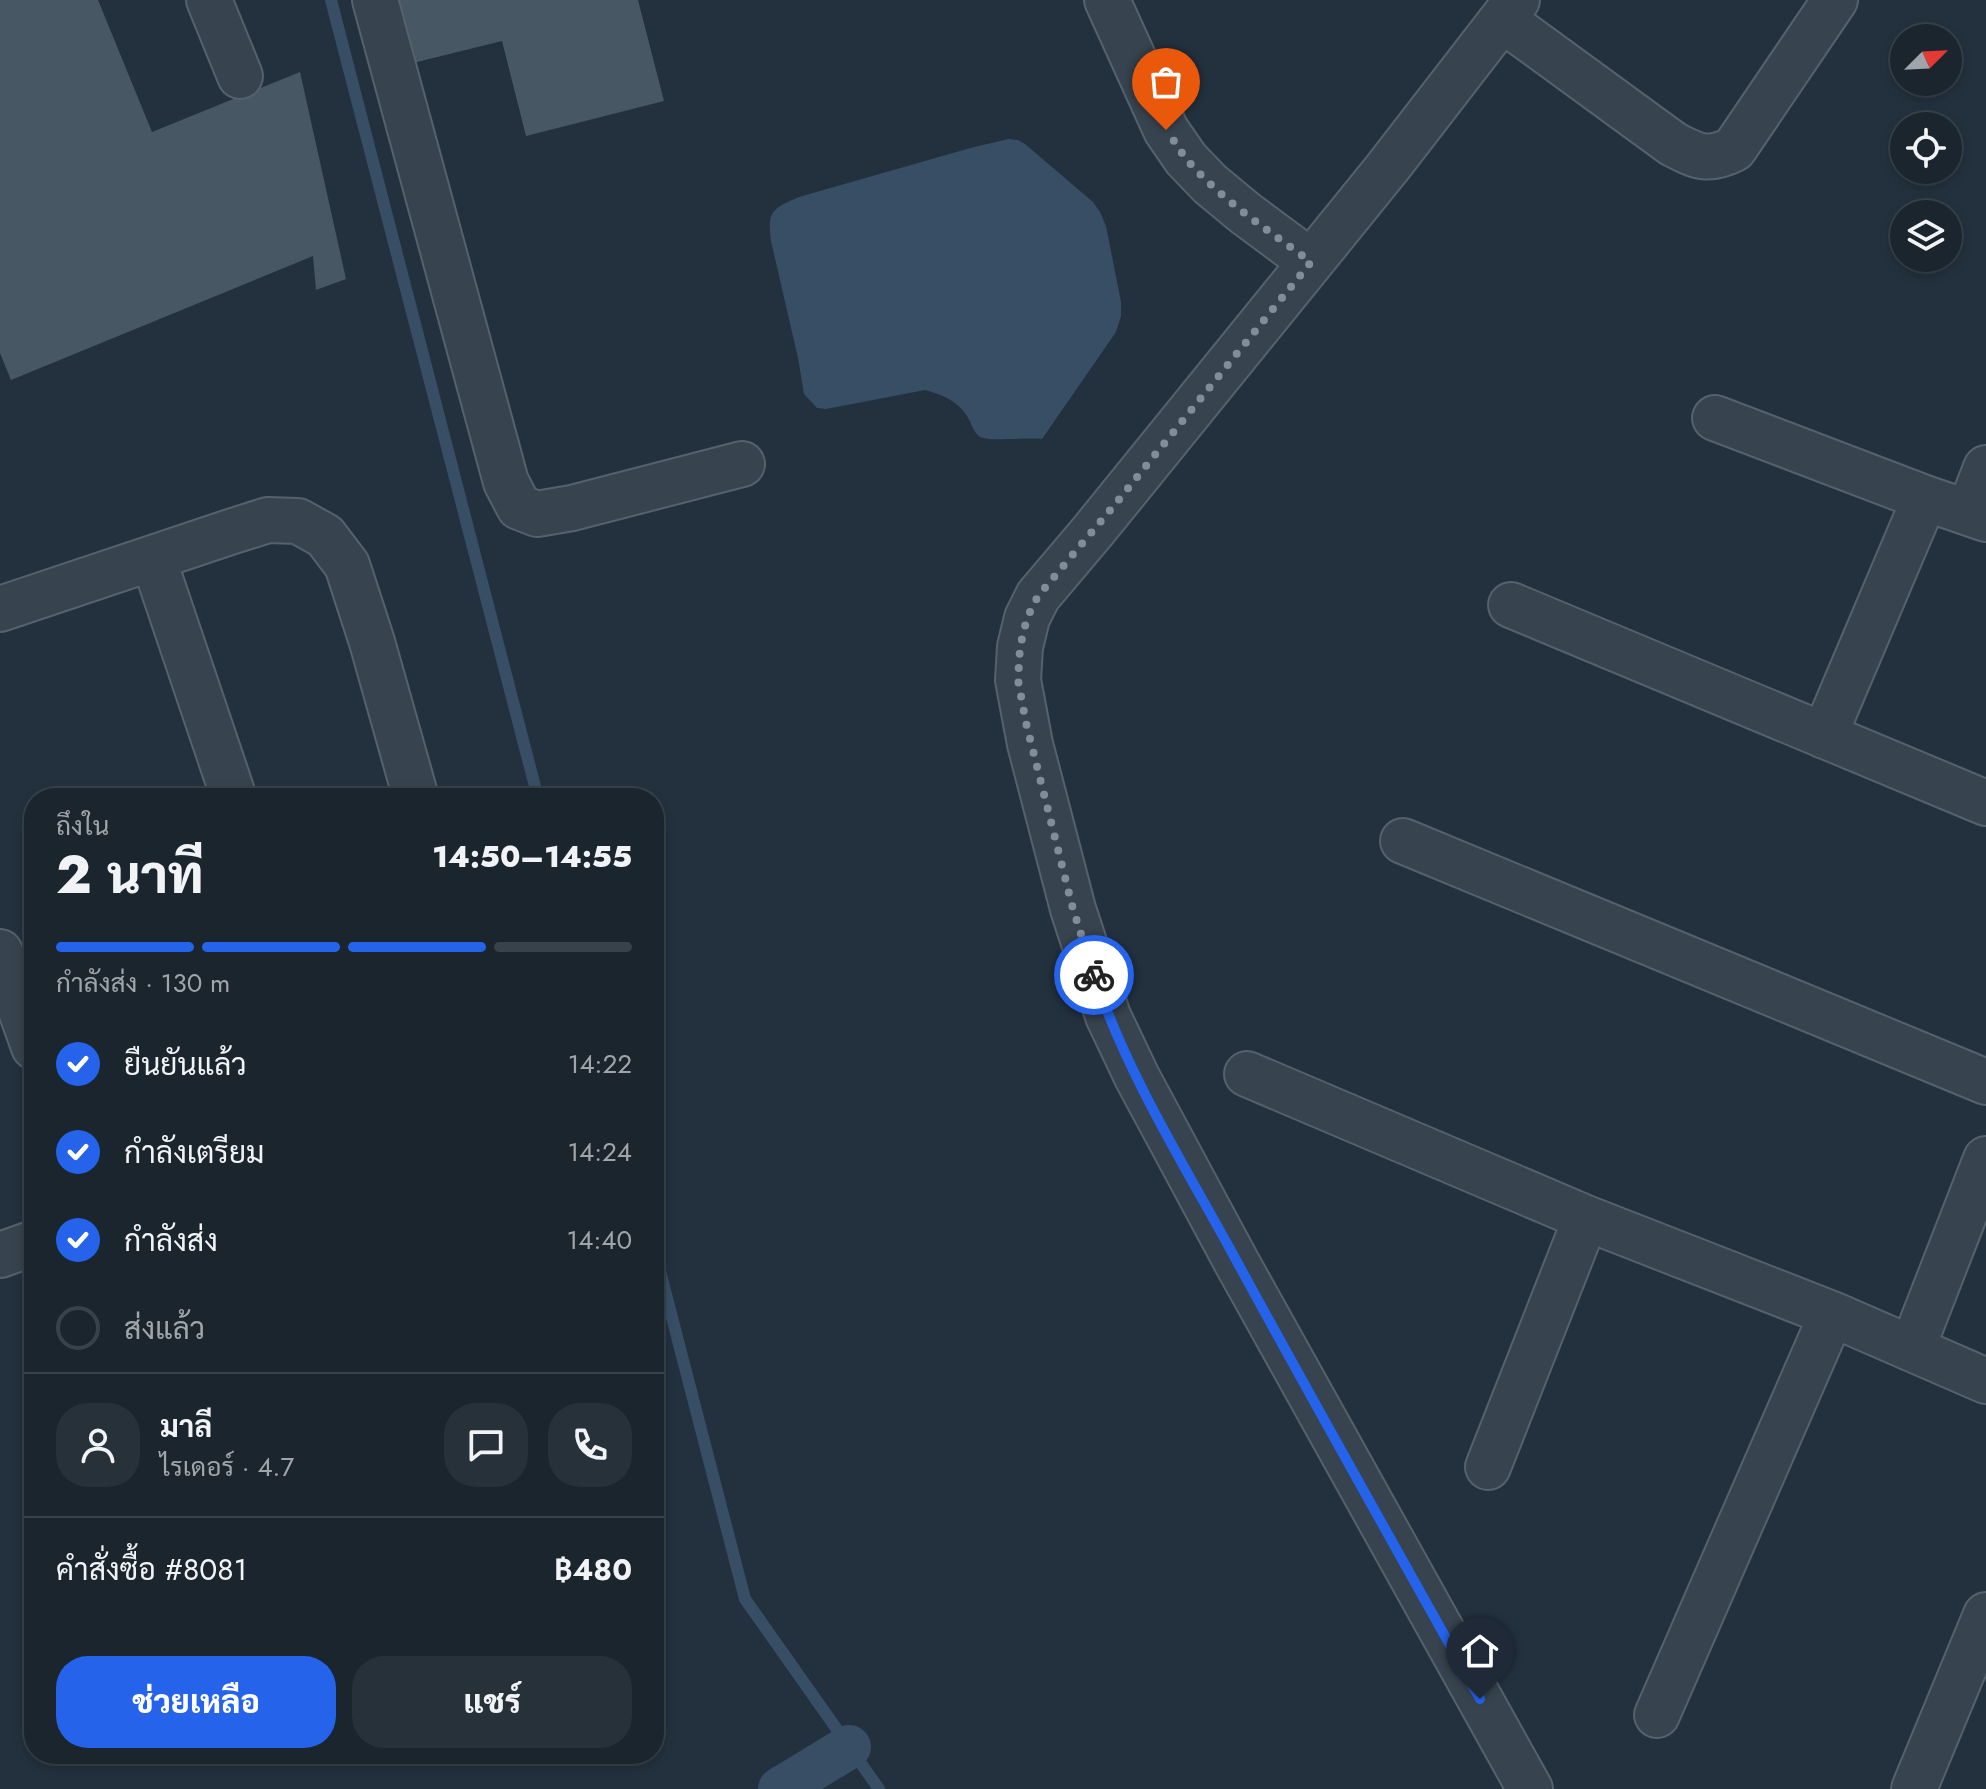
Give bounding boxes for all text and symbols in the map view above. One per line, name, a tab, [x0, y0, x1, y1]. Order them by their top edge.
north arrow	[1890, 24, 1962, 96]
map controls	[1890, 24, 1962, 272]
pin	[1132, 48, 1200, 130]
icon: bag	[1144, 60, 1188, 104]
button: locate	[1890, 112, 1962, 184]
button: layers	[1890, 200, 1962, 272]
text: ถึงใน	[56, 807, 109, 845]
text: 14:50–14:55	[432, 835, 632, 878]
text: 2 นาที	[56, 837, 204, 913]
courier	[1054, 935, 1134, 1015]
icon: bike	[1072, 953, 1116, 997]
text: กำลังส่ง · 130 m	[56, 964, 230, 1002]
icon: check	[56, 1042, 100, 1086]
text: ยืนยันแล้ว	[124, 1043, 247, 1086]
text: 14:22	[568, 1045, 632, 1083]
icon: check	[56, 1130, 100, 1174]
text: กำลังเตรียม	[124, 1131, 264, 1174]
text: 14:24	[567, 1133, 632, 1171]
icon: check	[56, 1218, 100, 1262]
text: กำลังส่ง	[124, 1219, 218, 1262]
text: 14:40	[567, 1221, 632, 1259]
text: ส่งแล้ว	[124, 1307, 205, 1350]
button: person	[56, 1403, 140, 1487]
button: chat	[444, 1403, 528, 1487]
button: phone	[548, 1403, 632, 1487]
text: มาลี	[160, 1405, 212, 1448]
text: ไรเดอร์ · 4.7	[160, 1448, 294, 1486]
text: คำสั่งซื้อ #8081	[56, 1548, 247, 1591]
text: ฿480	[554, 1548, 632, 1591]
pin	[1446, 1617, 1514, 1699]
icon: home	[1458, 1629, 1502, 1673]
button: ช่วยเหลือ	[56, 1656, 336, 1748]
button: แชร์	[352, 1656, 632, 1748]

